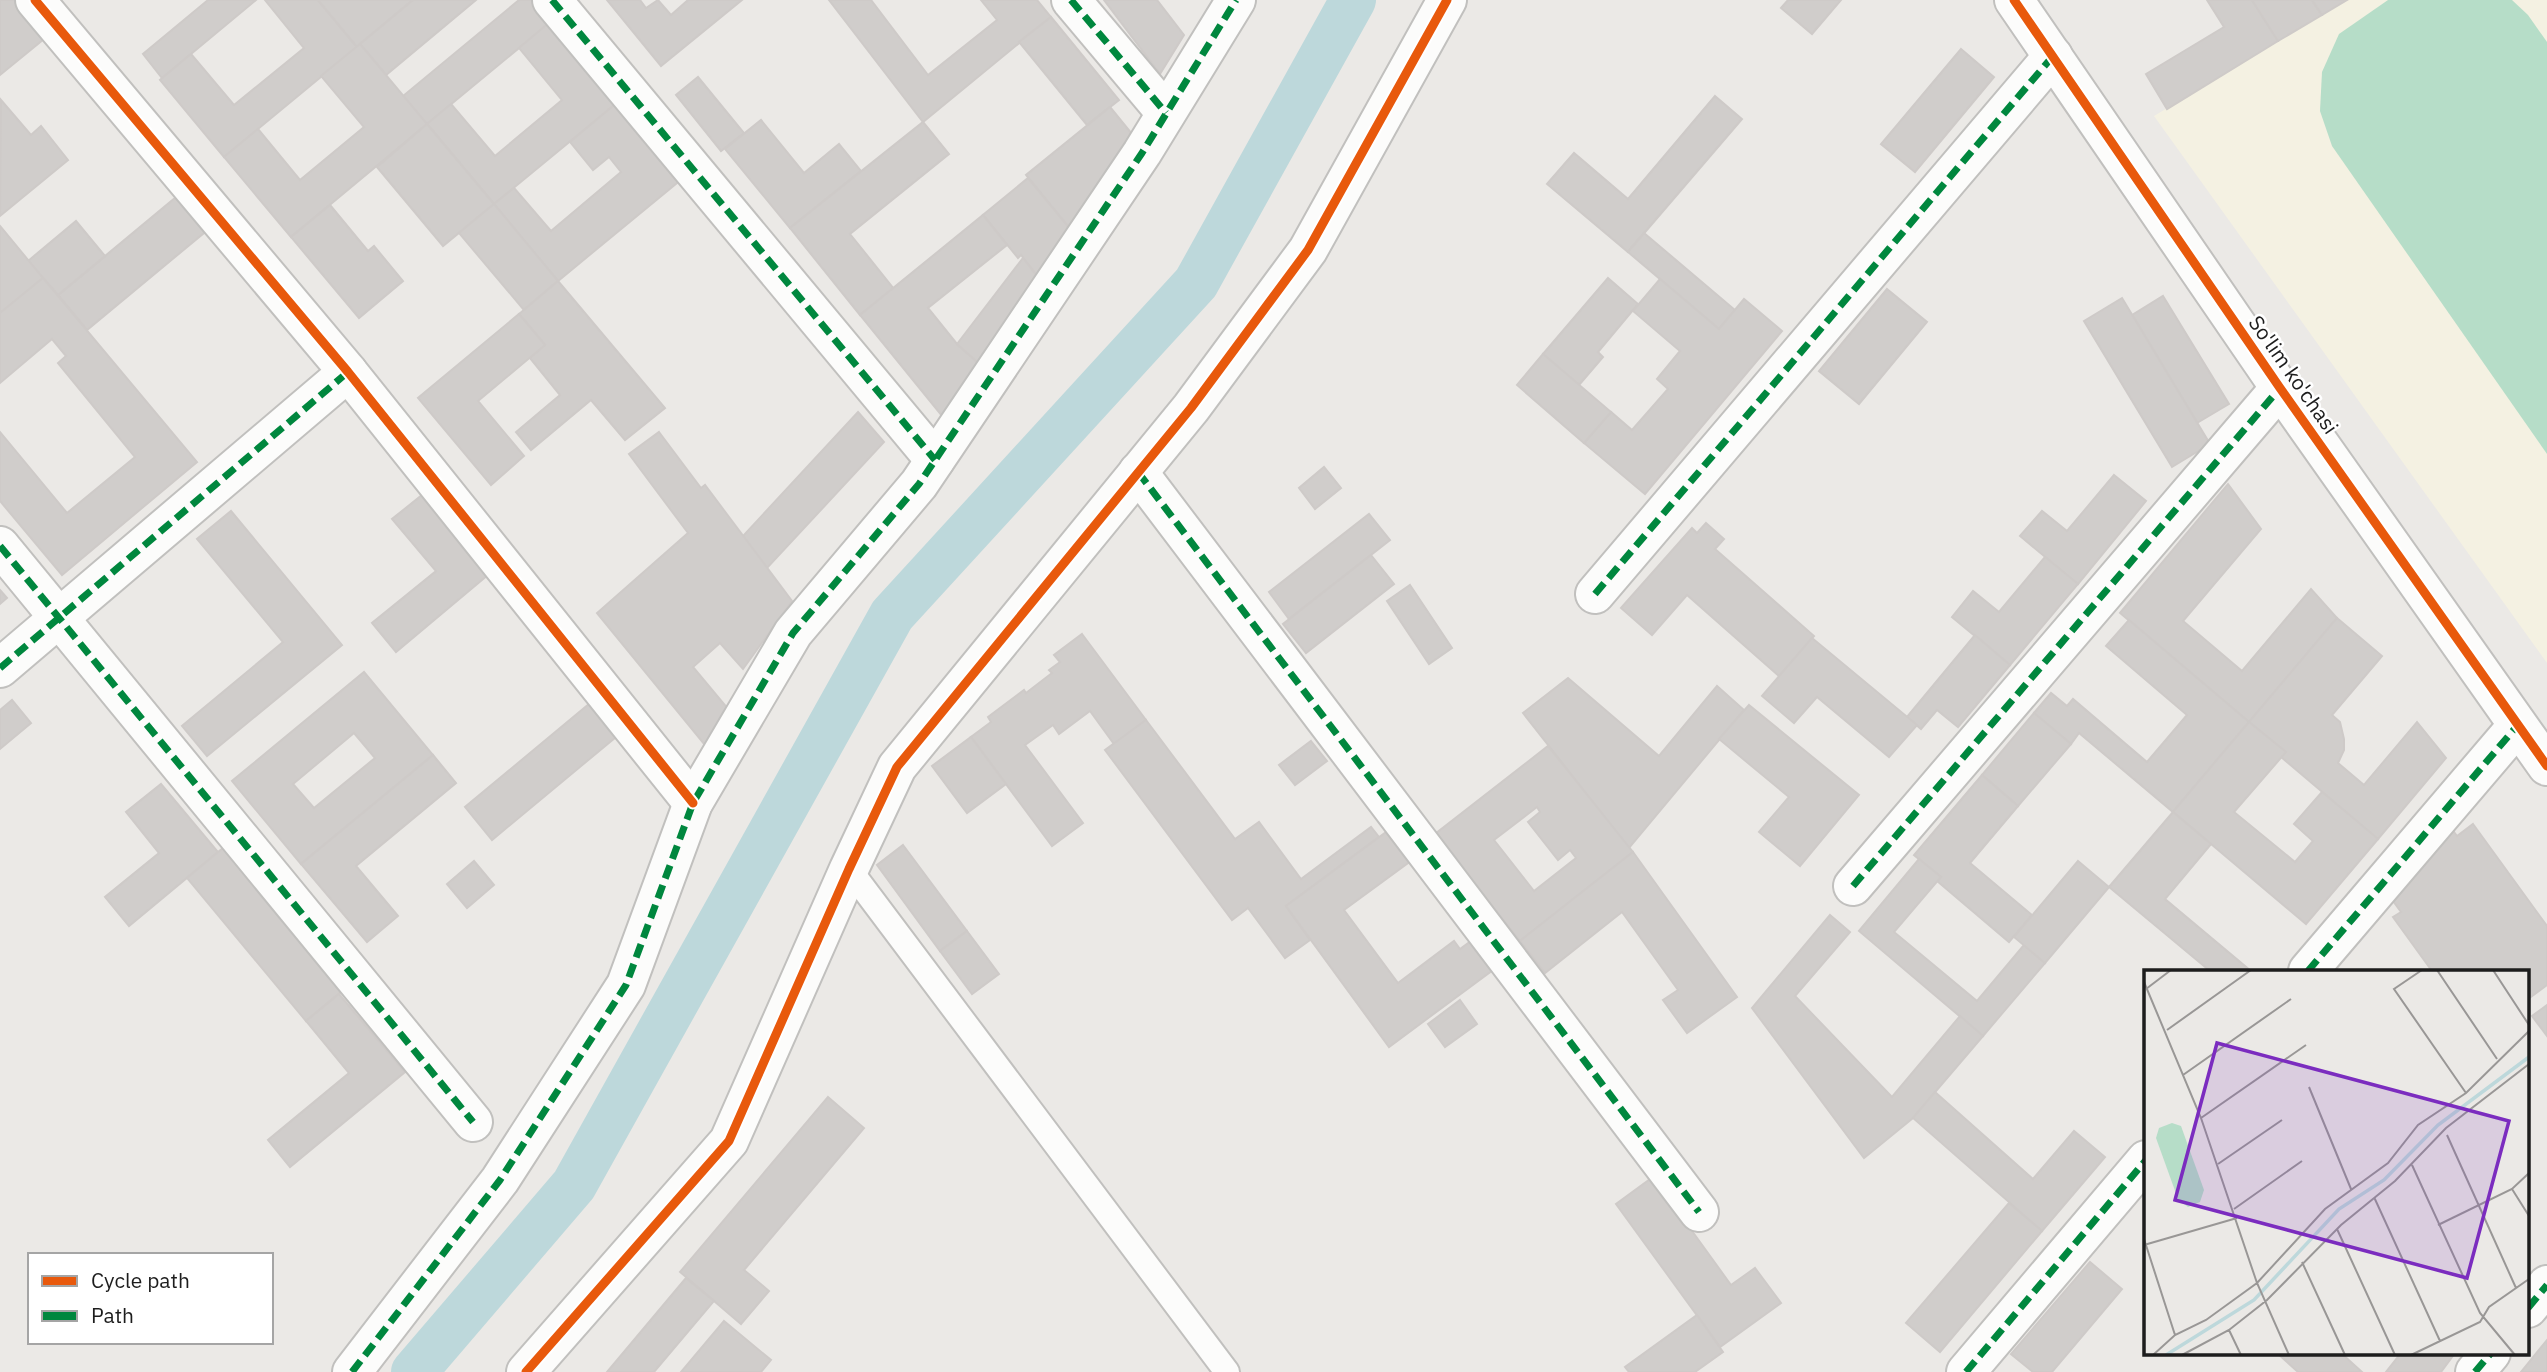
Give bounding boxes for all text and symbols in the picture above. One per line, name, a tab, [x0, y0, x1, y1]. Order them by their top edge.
street label: So'lim ko'chasi	[2243, 310, 2345, 439]
inset map	[2144, 970, 2530, 1354]
legend	[28, 1253, 273, 1344]
text: Cycle path	[91, 1266, 190, 1294]
text: Path	[91, 1301, 134, 1329]

